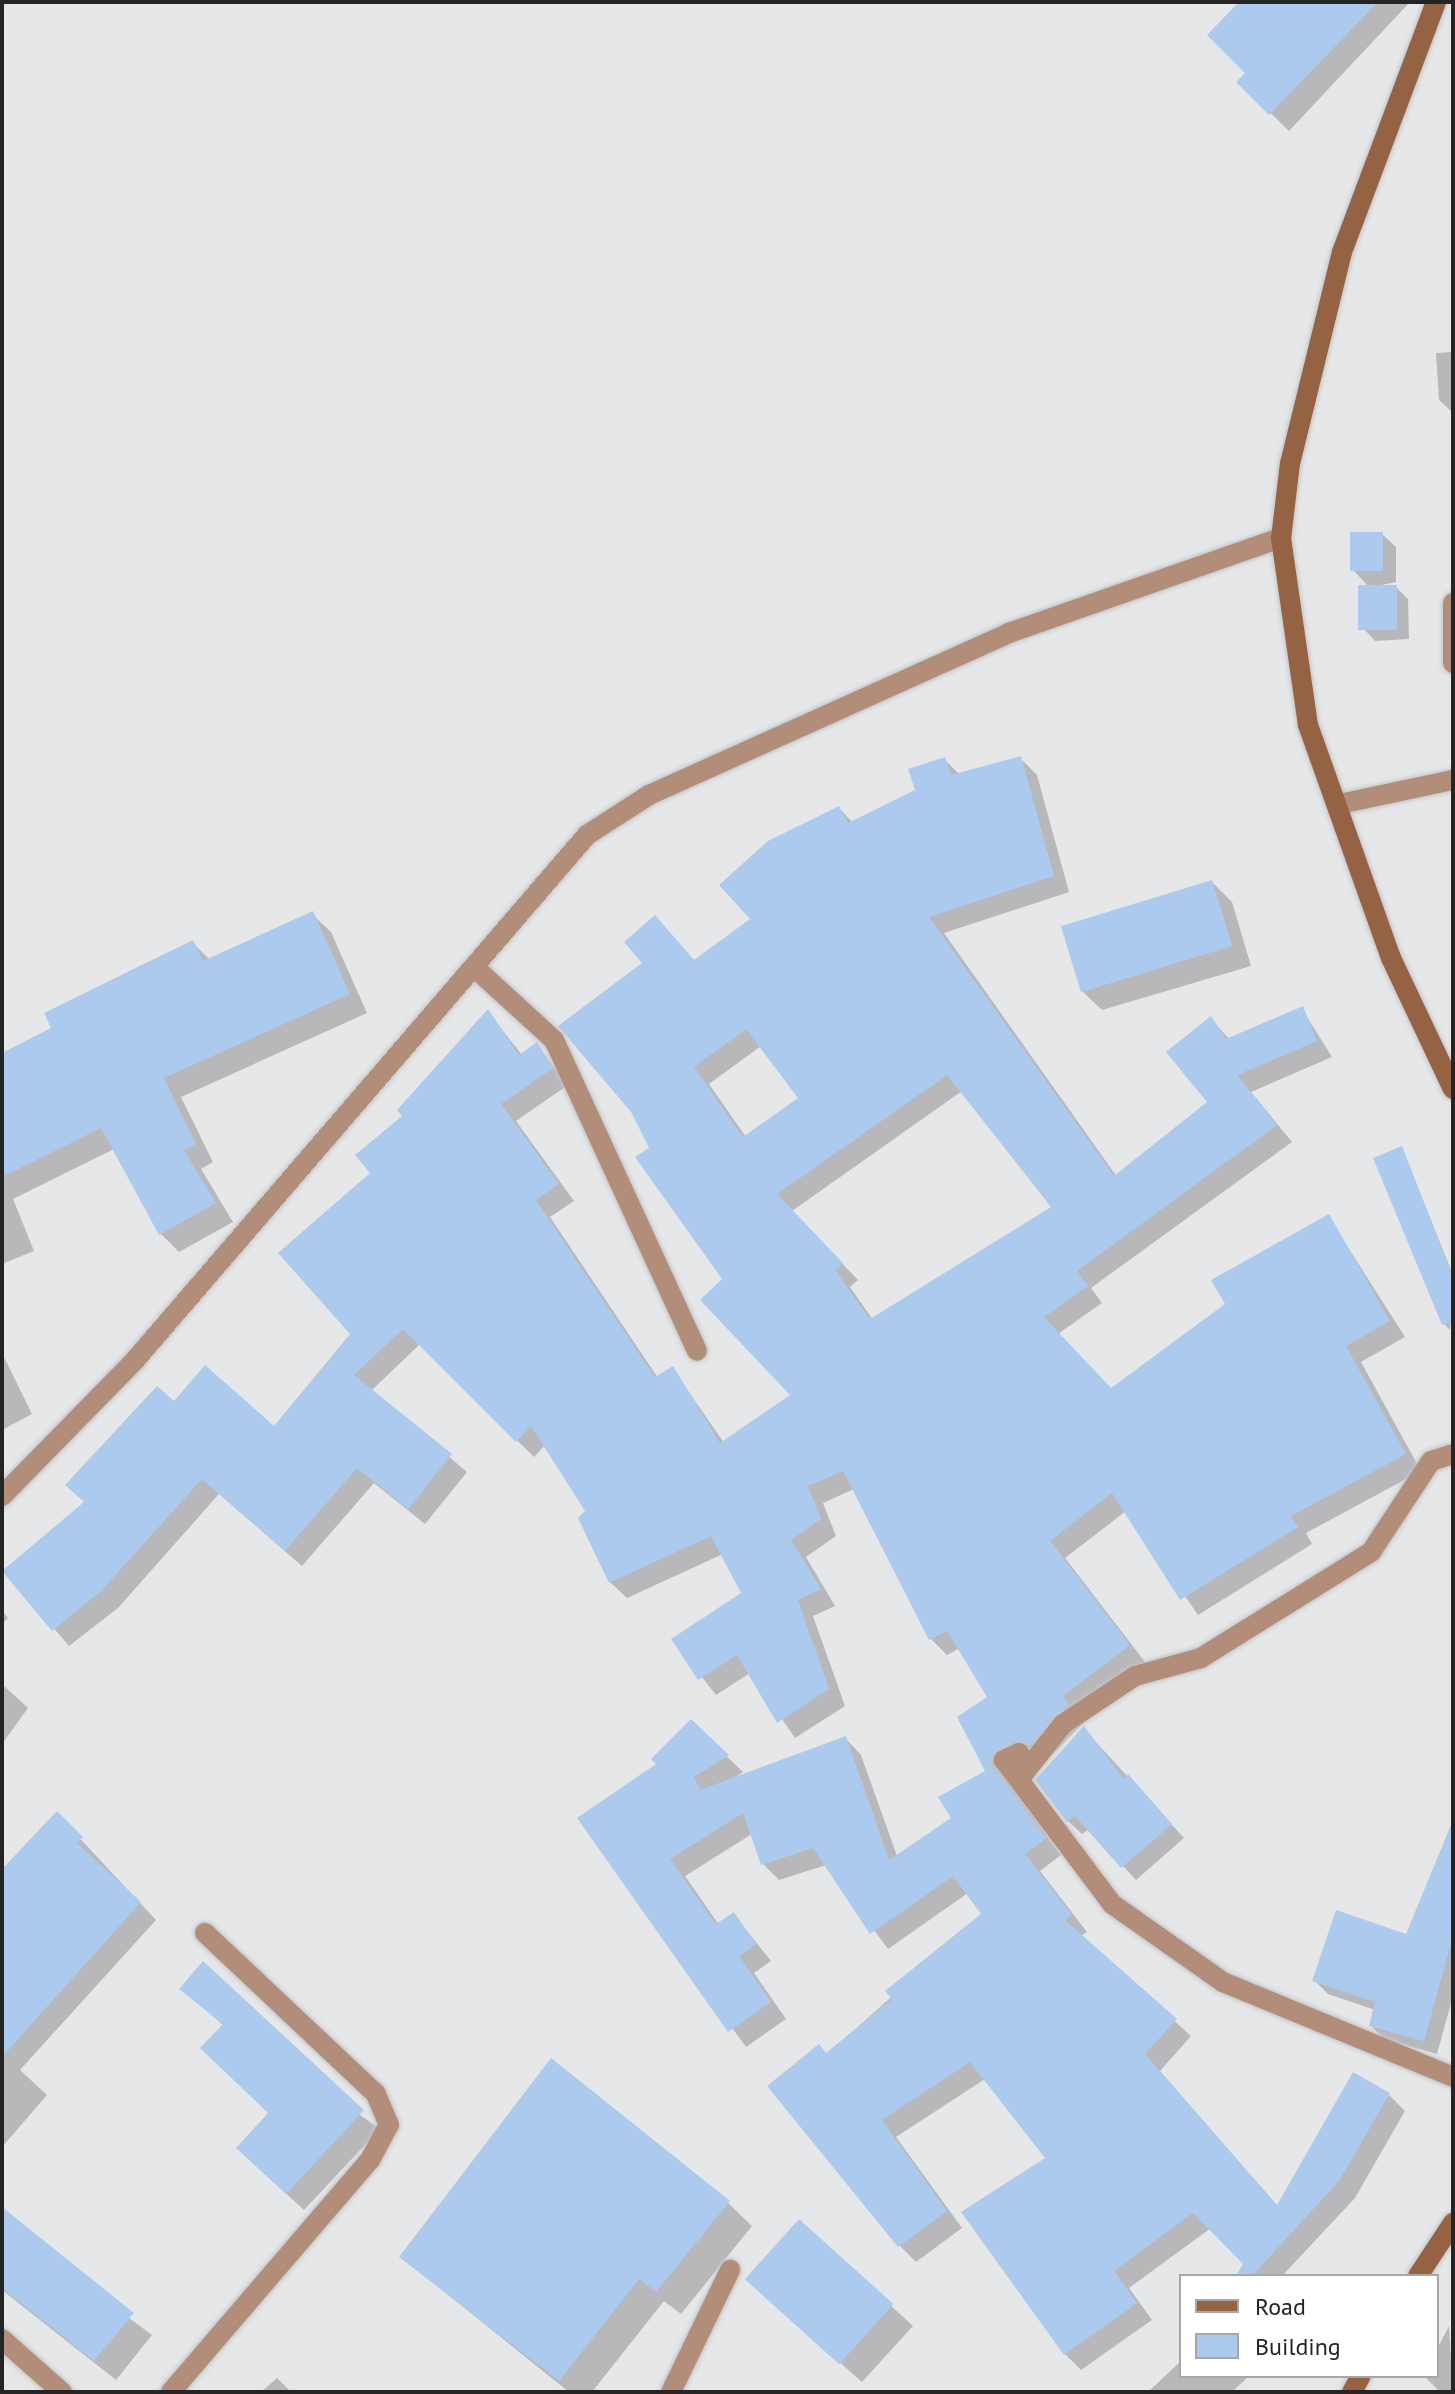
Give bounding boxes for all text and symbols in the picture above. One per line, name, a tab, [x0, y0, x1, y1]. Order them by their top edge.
legend	[1179, 2274, 1439, 2378]
text: Road	[1255, 2291, 1306, 2322]
text: Building	[1255, 2331, 1341, 2362]

